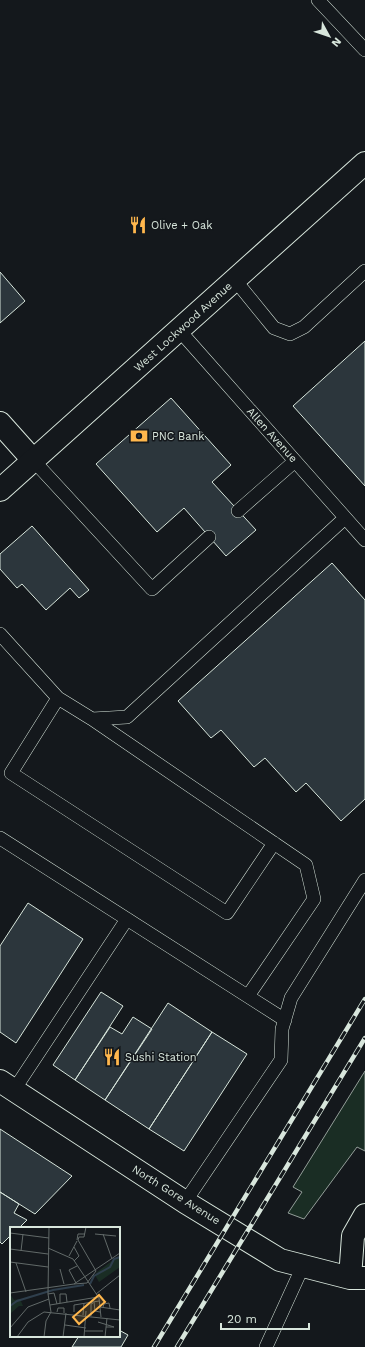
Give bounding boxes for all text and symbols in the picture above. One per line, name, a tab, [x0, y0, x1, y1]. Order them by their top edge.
north arrow	[309, 16, 349, 56]
text: N	[329, 35, 344, 49]
restaurant icon: Olive + Oak	[128, 215, 148, 235]
place label: Olive + Oak	[151, 219, 212, 232]
street label: West Lockwood Avenue	[131, 280, 235, 374]
street label: Allen Avenue	[244, 405, 300, 465]
bank icon: PNC Bank	[129, 426, 149, 446]
place label: PNC Bank	[152, 430, 205, 443]
restaurant icon: Sushi Station	[102, 1047, 122, 1067]
place label: Sushi Station	[125, 1051, 197, 1064]
street label: North Gore Avenue	[130, 1163, 222, 1227]
inset map	[10, 1227, 120, 1337]
scale bar	[221, 1305, 309, 1331]
text: 20 m	[227, 1312, 257, 1326]

